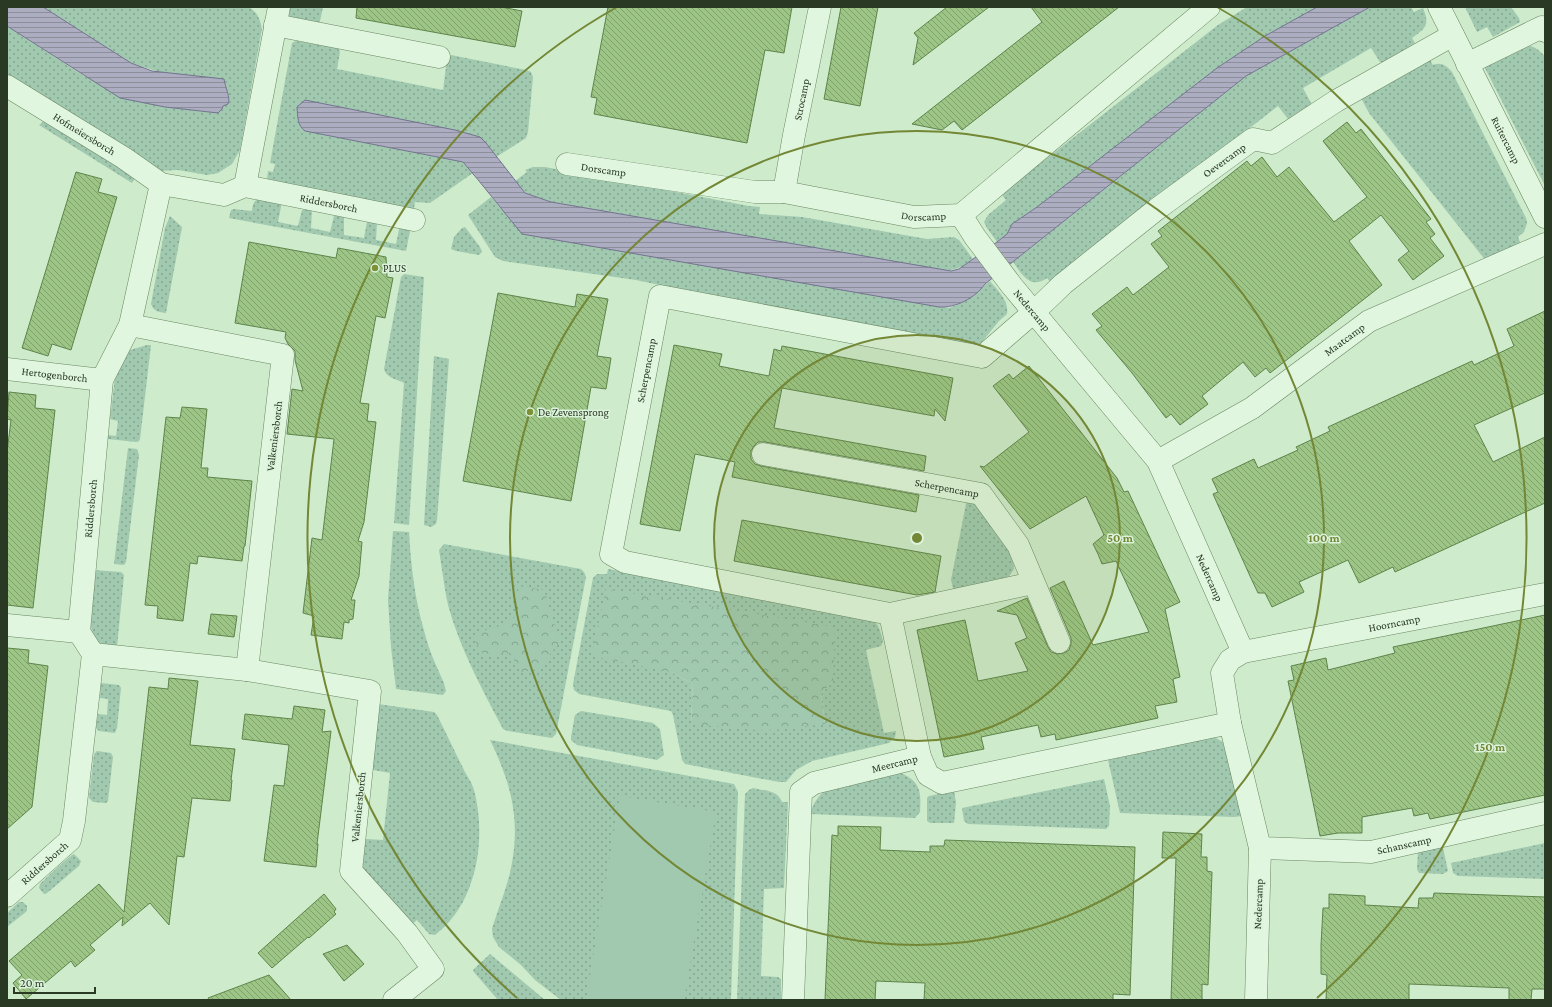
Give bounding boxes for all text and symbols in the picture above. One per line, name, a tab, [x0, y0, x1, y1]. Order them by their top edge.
street label: Strocamp	[791, 77, 812, 121]
street label: Hofmeiersborch	[51, 110, 118, 157]
street label: Ruitercamp	[1489, 114, 1523, 166]
street label: Oevercamp	[1200, 140, 1249, 180]
street label: Dorscamp	[580, 160, 627, 180]
street label: Riddersborch	[299, 191, 359, 215]
street label: Dorscamp	[900, 209, 947, 223]
place label: PLUS	[383, 262, 406, 274]
marker: PLUS	[370, 263, 380, 273]
street label: Nedercamp	[1011, 287, 1053, 334]
street label: Maatcamp	[1322, 320, 1368, 358]
street label: Scherpencamp	[634, 337, 659, 404]
street label: Hertogenborch	[21, 365, 88, 384]
street label: Valkeniersborch	[264, 400, 284, 472]
place label: De Zevensprong	[538, 406, 610, 419]
marker: De Zevensprong	[525, 407, 535, 417]
street label: Scherpencamp	[914, 476, 980, 501]
street label: Riddersborch	[82, 478, 99, 538]
centre of rings	[910, 531, 924, 545]
text: 50 m	[1107, 531, 1134, 545]
text: 100 m	[1308, 531, 1341, 545]
street label: Nedercamp	[1194, 552, 1226, 604]
street label: Hoorncamp	[1367, 612, 1421, 634]
text: 150 m	[1475, 740, 1506, 754]
street label: Meercamp	[870, 752, 919, 775]
street label: Valkeniersborch	[348, 771, 368, 843]
street label: Schanscamp	[1376, 833, 1433, 856]
street label: Riddersborch	[18, 839, 70, 887]
street label: Nedercamp	[1251, 878, 1266, 930]
scale bar	[14, 969, 95, 995]
text: 20 m	[20, 976, 45, 990]

